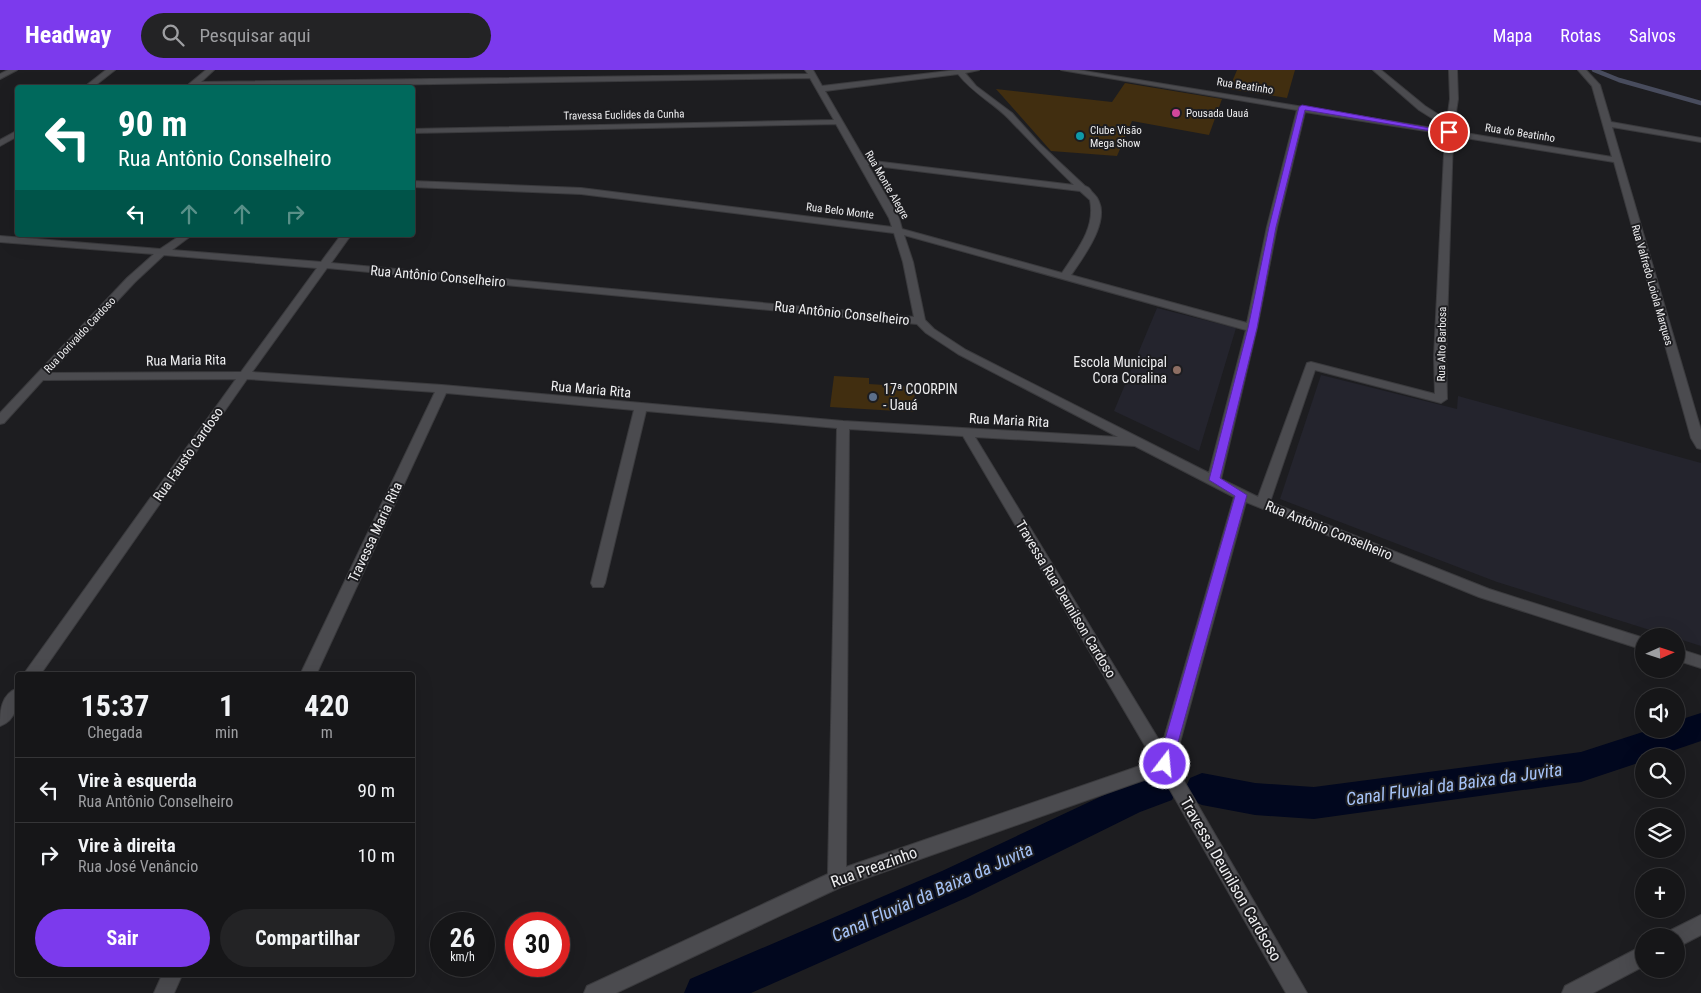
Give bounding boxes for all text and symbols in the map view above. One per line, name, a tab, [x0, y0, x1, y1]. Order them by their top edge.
search box	[141, 13, 491, 58]
text: Headway	[25, 21, 111, 49]
icon: search	[159, 21, 187, 49]
text: Pesquisar aqui	[199, 24, 311, 47]
text: Mapa	[1493, 25, 1532, 46]
text: Rotas	[1560, 25, 1601, 46]
text: Salvos	[1629, 25, 1676, 46]
street label: Rua Beatinho	[1216, 75, 1275, 97]
text: 90 m	[118, 104, 187, 145]
icon: left	[35, 105, 100, 170]
street label: Travessa Euclides da Cunha	[563, 107, 685, 123]
marker: Pousada Uauá	[1170, 107, 1182, 119]
place label: Pousada Uauá	[1186, 107, 1248, 120]
pin	[1428, 111, 1470, 153]
icon: arrive	[1435, 118, 1463, 146]
street label: Rua do Beatinho	[1484, 121, 1556, 145]
place label: Clube Visão Mega Show	[1090, 124, 1142, 150]
marker: Clube Visão Mega Show	[1074, 130, 1086, 142]
text: Rua Antônio Conselheiro	[118, 146, 331, 171]
street label: Rua Monte Alegre	[862, 148, 912, 222]
icon: left	[122, 200, 150, 228]
icon: ahead	[175, 200, 203, 228]
icon: ahead	[228, 200, 256, 228]
icon: right	[281, 200, 309, 228]
street label: Rua Belo Monte	[805, 200, 875, 222]
street label: Rua Valfredo Loiola Marques	[1629, 223, 1675, 347]
street label: Rua Antônio Conselheiro	[370, 262, 506, 290]
street label: Rua Dorivaldo Cardoso	[42, 294, 119, 376]
street label: Rua Antônio Conselheiro	[774, 298, 910, 328]
street label: Rua Alto Barbosa	[1435, 306, 1449, 382]
street label: Rua Maria Rita	[146, 351, 226, 369]
place label: Escola Municipal Cora Coralina	[1073, 354, 1167, 386]
marker: Escola Municipal Cora Coralina	[1171, 364, 1183, 376]
street label: Rua Maria Rita	[550, 378, 632, 400]
place label: 17ª COORPIN - Uauá	[883, 381, 958, 413]
marker: 17ª COORPIN - Uauá	[867, 391, 879, 403]
street label: Rua Fausto Cardoso	[150, 404, 226, 504]
street label: Rua Maria Rita	[968, 410, 1050, 430]
street label: Travessa Maria Rita	[345, 479, 405, 585]
street label: Rua Antônio Conselheiro	[1263, 497, 1395, 563]
street label: Travessa Rua Deunilson Cardoso	[1013, 517, 1119, 681]
north arrow	[1635, 628, 1685, 678]
map controls	[1635, 628, 1685, 978]
text: 15:37	[81, 688, 149, 723]
text: 1	[219, 688, 234, 723]
text: 420	[304, 688, 349, 723]
button: sound	[1635, 688, 1685, 738]
text: Chegada	[87, 723, 143, 742]
text: min	[215, 723, 238, 742]
text: m	[321, 723, 333, 742]
position arrow	[1138, 737, 1190, 789]
button: search	[1635, 748, 1685, 798]
water label: Canal Fluvial da Baixa da Juvita	[1345, 758, 1563, 810]
text: Vire à esquerda	[78, 769, 197, 792]
icon: left	[35, 776, 63, 804]
text: 90 m	[358, 779, 395, 802]
text: Rua Antônio Conselheiro	[78, 792, 233, 811]
street label: Travessa Deunilson Cardsoso	[1176, 794, 1286, 964]
button: layers	[1635, 808, 1685, 858]
text: Vire à direita	[78, 834, 176, 857]
water label: Canal Fluvial da Baixa da Juvita	[828, 838, 1036, 946]
icon: right	[35, 841, 63, 869]
street label: Rua Preazinho	[828, 843, 920, 891]
text: 10 m	[358, 844, 395, 867]
text: Rua José Venâncio	[78, 857, 198, 876]
button: +	[1635, 868, 1685, 918]
button: Sair	[35, 909, 210, 967]
button: Compartilhar	[220, 909, 395, 967]
speed limit sign: 30	[505, 912, 570, 977]
text: 26	[450, 924, 475, 953]
button: −	[1635, 928, 1685, 978]
text: km/h	[450, 950, 475, 964]

